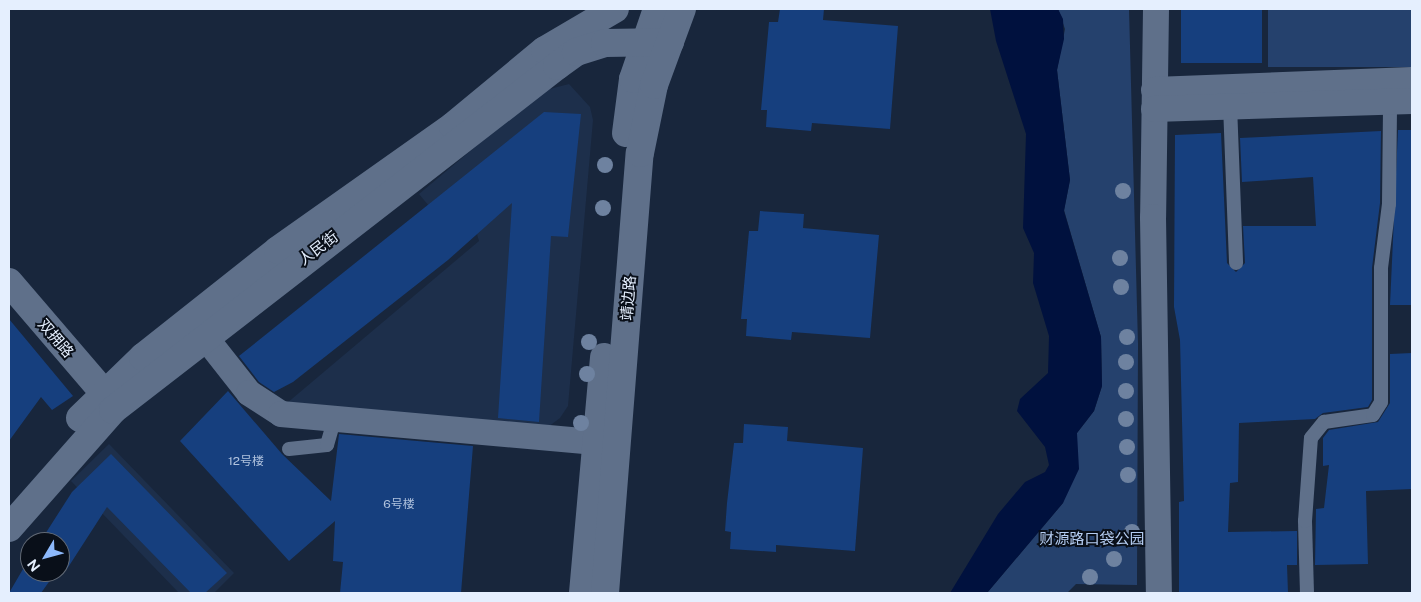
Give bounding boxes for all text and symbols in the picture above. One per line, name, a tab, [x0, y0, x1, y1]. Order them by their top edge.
street label: 人民街	[295, 227, 341, 269]
street label: 靖边路	[617, 275, 639, 321]
street label: 双拥路	[34, 315, 78, 361]
house number: 12号楼	[228, 455, 264, 469]
house number: 6号楼	[383, 498, 415, 512]
park label: 财源路口袋公园	[1040, 530, 1144, 548]
north arrow	[20, 532, 70, 582]
text: N	[24, 556, 44, 575]

